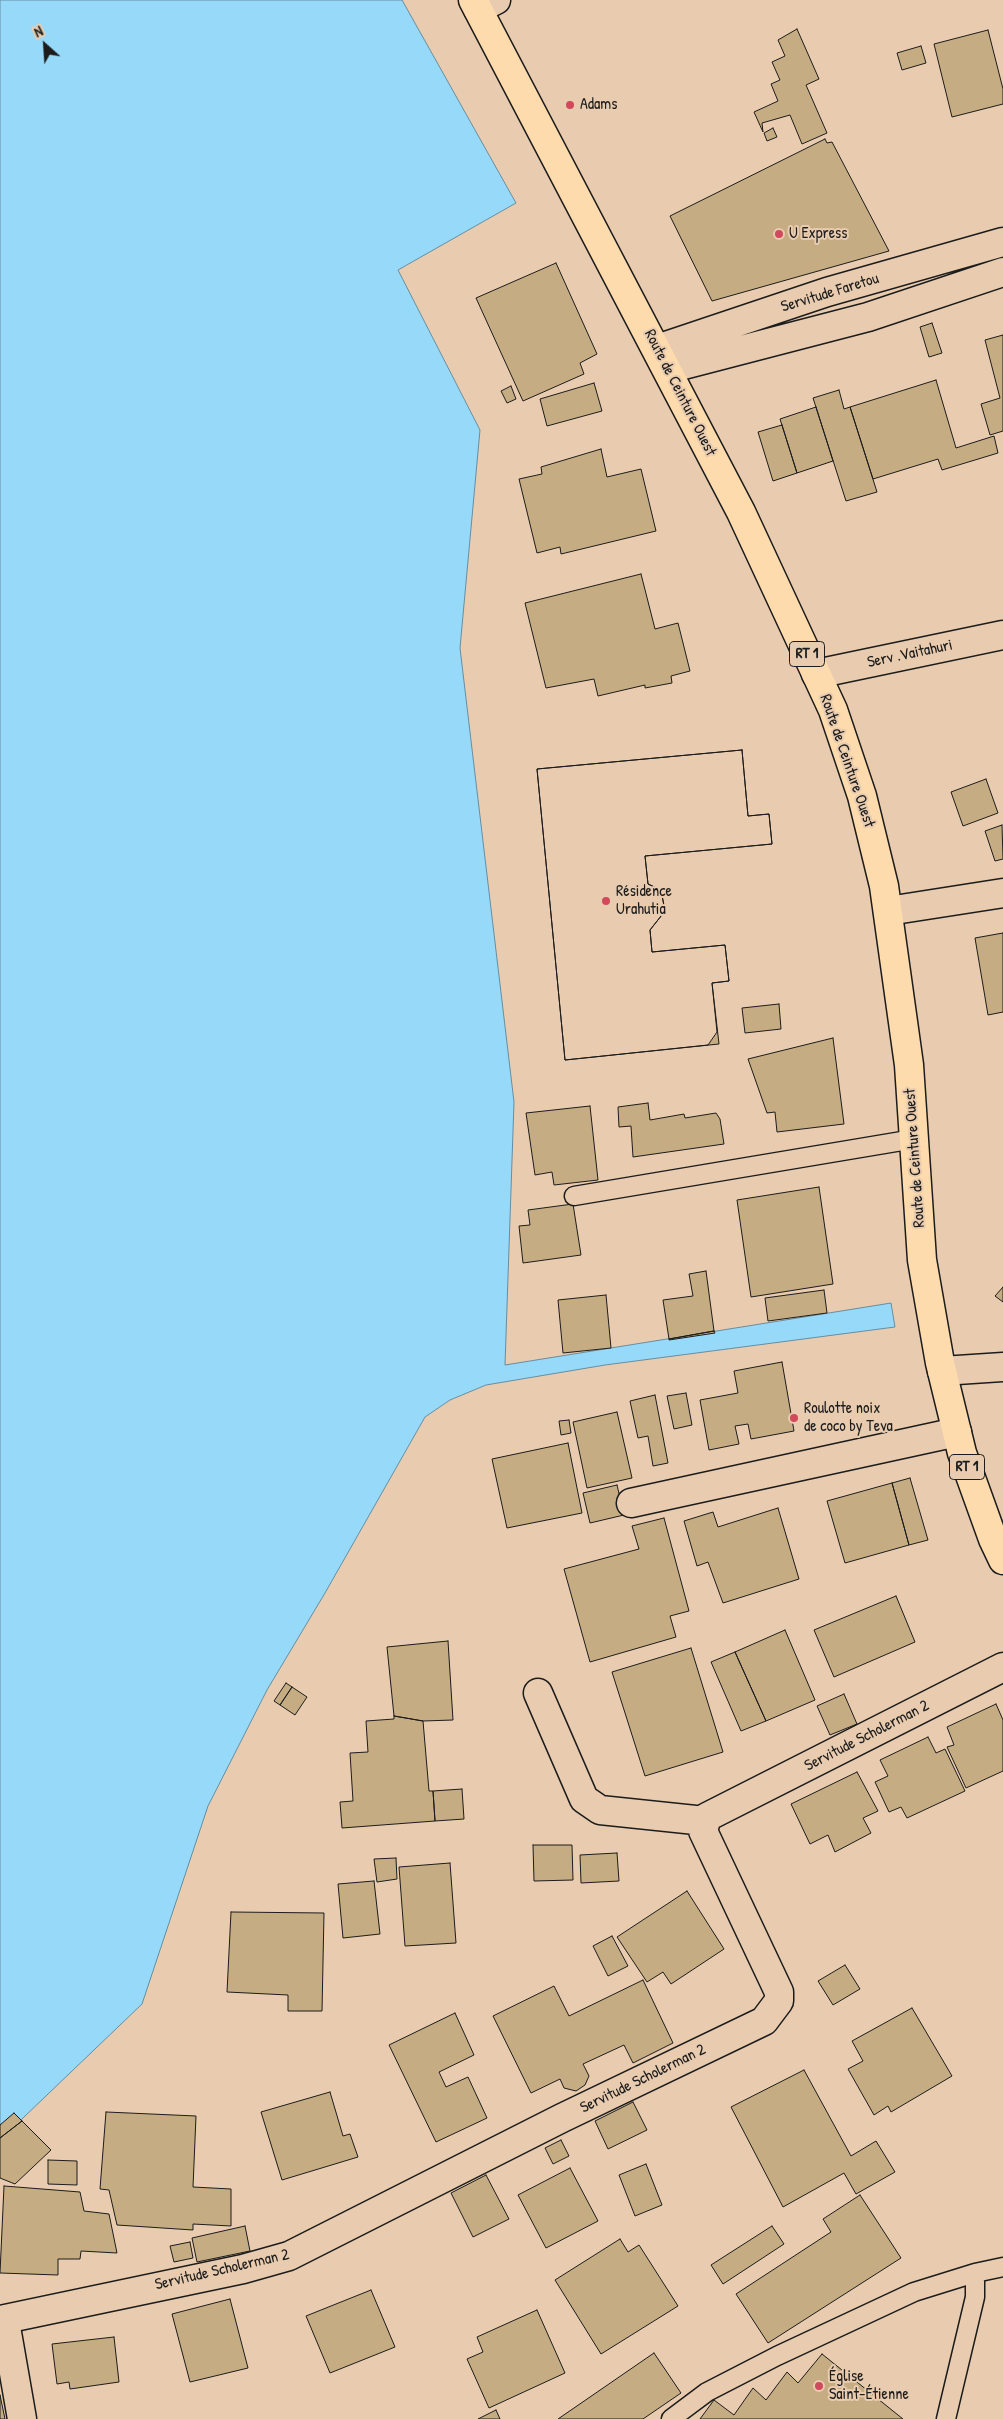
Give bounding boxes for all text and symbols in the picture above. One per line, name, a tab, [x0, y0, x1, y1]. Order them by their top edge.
north arrow	[20, 20, 70, 70]
text: N	[31, 21, 46, 41]
place label: Adams	[580, 95, 617, 115]
marker: Adams	[564, 99, 576, 111]
place label: U Express	[789, 224, 847, 244]
marker: U Express	[773, 228, 785, 240]
street label: Servitude Faretou	[779, 269, 881, 317]
street label: Route de Ceinture Ouest	[640, 327, 720, 459]
street label: Serv .Vaitahuri	[866, 636, 954, 672]
road number: RT 1	[790, 642, 824, 666]
street label: Route de Ceinture Ouest	[815, 692, 879, 830]
place label: Résidence Urahutia	[616, 882, 672, 920]
marker: Résidence Urahutia	[600, 895, 612, 907]
street label: Route de Ceinture Ouest	[901, 1088, 929, 1228]
place label: Roulotte noix de coco by Teva	[804, 1399, 893, 1437]
marker: Roulotte noix de coco by Teva	[788, 1412, 800, 1424]
road number: RT 1	[950, 1454, 984, 1480]
street label: Servitude Scholerman 2	[802, 1696, 932, 1776]
street label: Servitude Scholerman 2	[577, 2040, 709, 2118]
street label: Servitude Scholerman 2	[153, 2245, 291, 2295]
place label: Église Saint-Étienne	[829, 2367, 909, 2405]
marker: Église Saint-Étienne	[813, 2380, 825, 2392]

